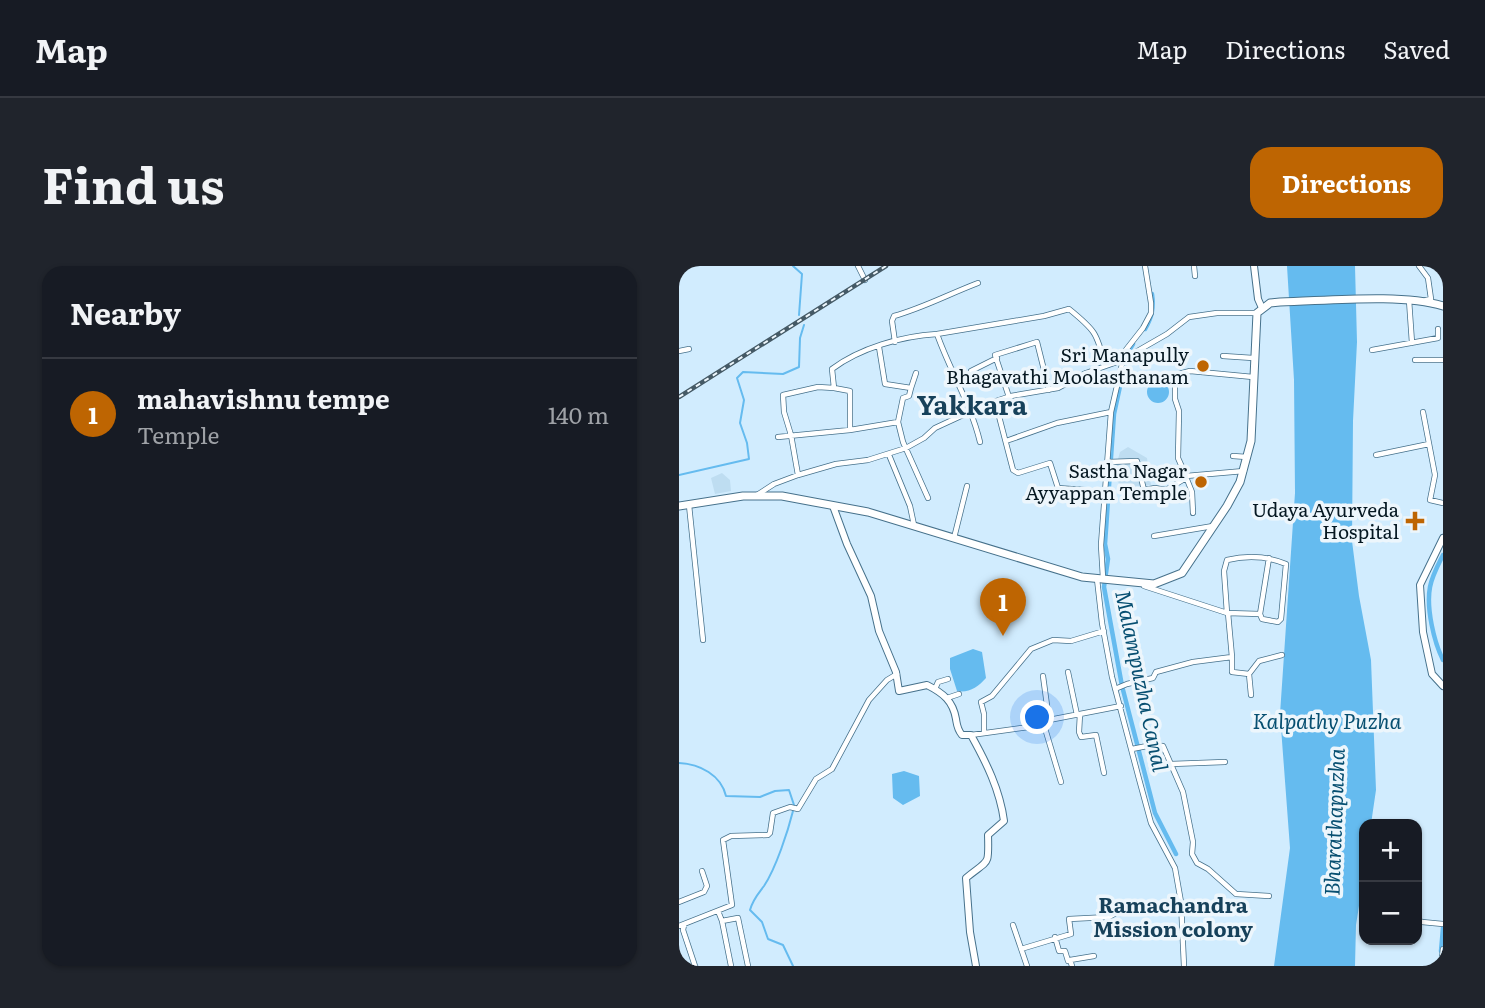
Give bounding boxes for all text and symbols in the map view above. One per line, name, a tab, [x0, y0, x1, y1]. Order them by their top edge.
text: Map	[35, 24, 108, 73]
text: Map	[1136, 31, 1187, 66]
text: Directions	[1225, 31, 1345, 66]
text: Saved	[1383, 31, 1450, 66]
text: Find us	[42, 146, 225, 219]
button: Directions	[1250, 147, 1443, 218]
text: Nearby	[70, 290, 181, 334]
place label: Sri Manapully Bhagavathi Moolasthanam	[946, 340, 1189, 390]
marker: Sri Manapully Bhagavathi Moolasthanam	[1195, 358, 1211, 374]
text: mahavishnu tempe	[137, 378, 390, 417]
district label: Yakkara	[917, 384, 1027, 423]
text: 1	[88, 397, 98, 431]
text: 140 m	[548, 397, 609, 431]
text: Temple	[137, 417, 219, 451]
place label: Sastha Nagar Ayyappan Temple	[1025, 456, 1187, 506]
marker: Sastha Nagar Ayyappan Temple	[1193, 474, 1209, 490]
place label: Udaya Ayurveda Hospital	[1252, 495, 1400, 545]
marker: Udaya Ayurveda Hospital	[1405, 511, 1425, 531]
pin: 1	[980, 578, 1026, 636]
water label: Malampuzha Canal	[1109, 587, 1178, 774]
your location	[1020, 700, 1054, 734]
water label: Kalpathy Puzha	[1252, 704, 1402, 735]
water label: Bharathapuzha	[1314, 748, 1351, 896]
map controls	[1359, 819, 1422, 945]
button: +	[1359, 819, 1422, 882]
button: −	[1359, 882, 1422, 945]
district label: Ramachandra Mission colony	[1093, 888, 1253, 943]

